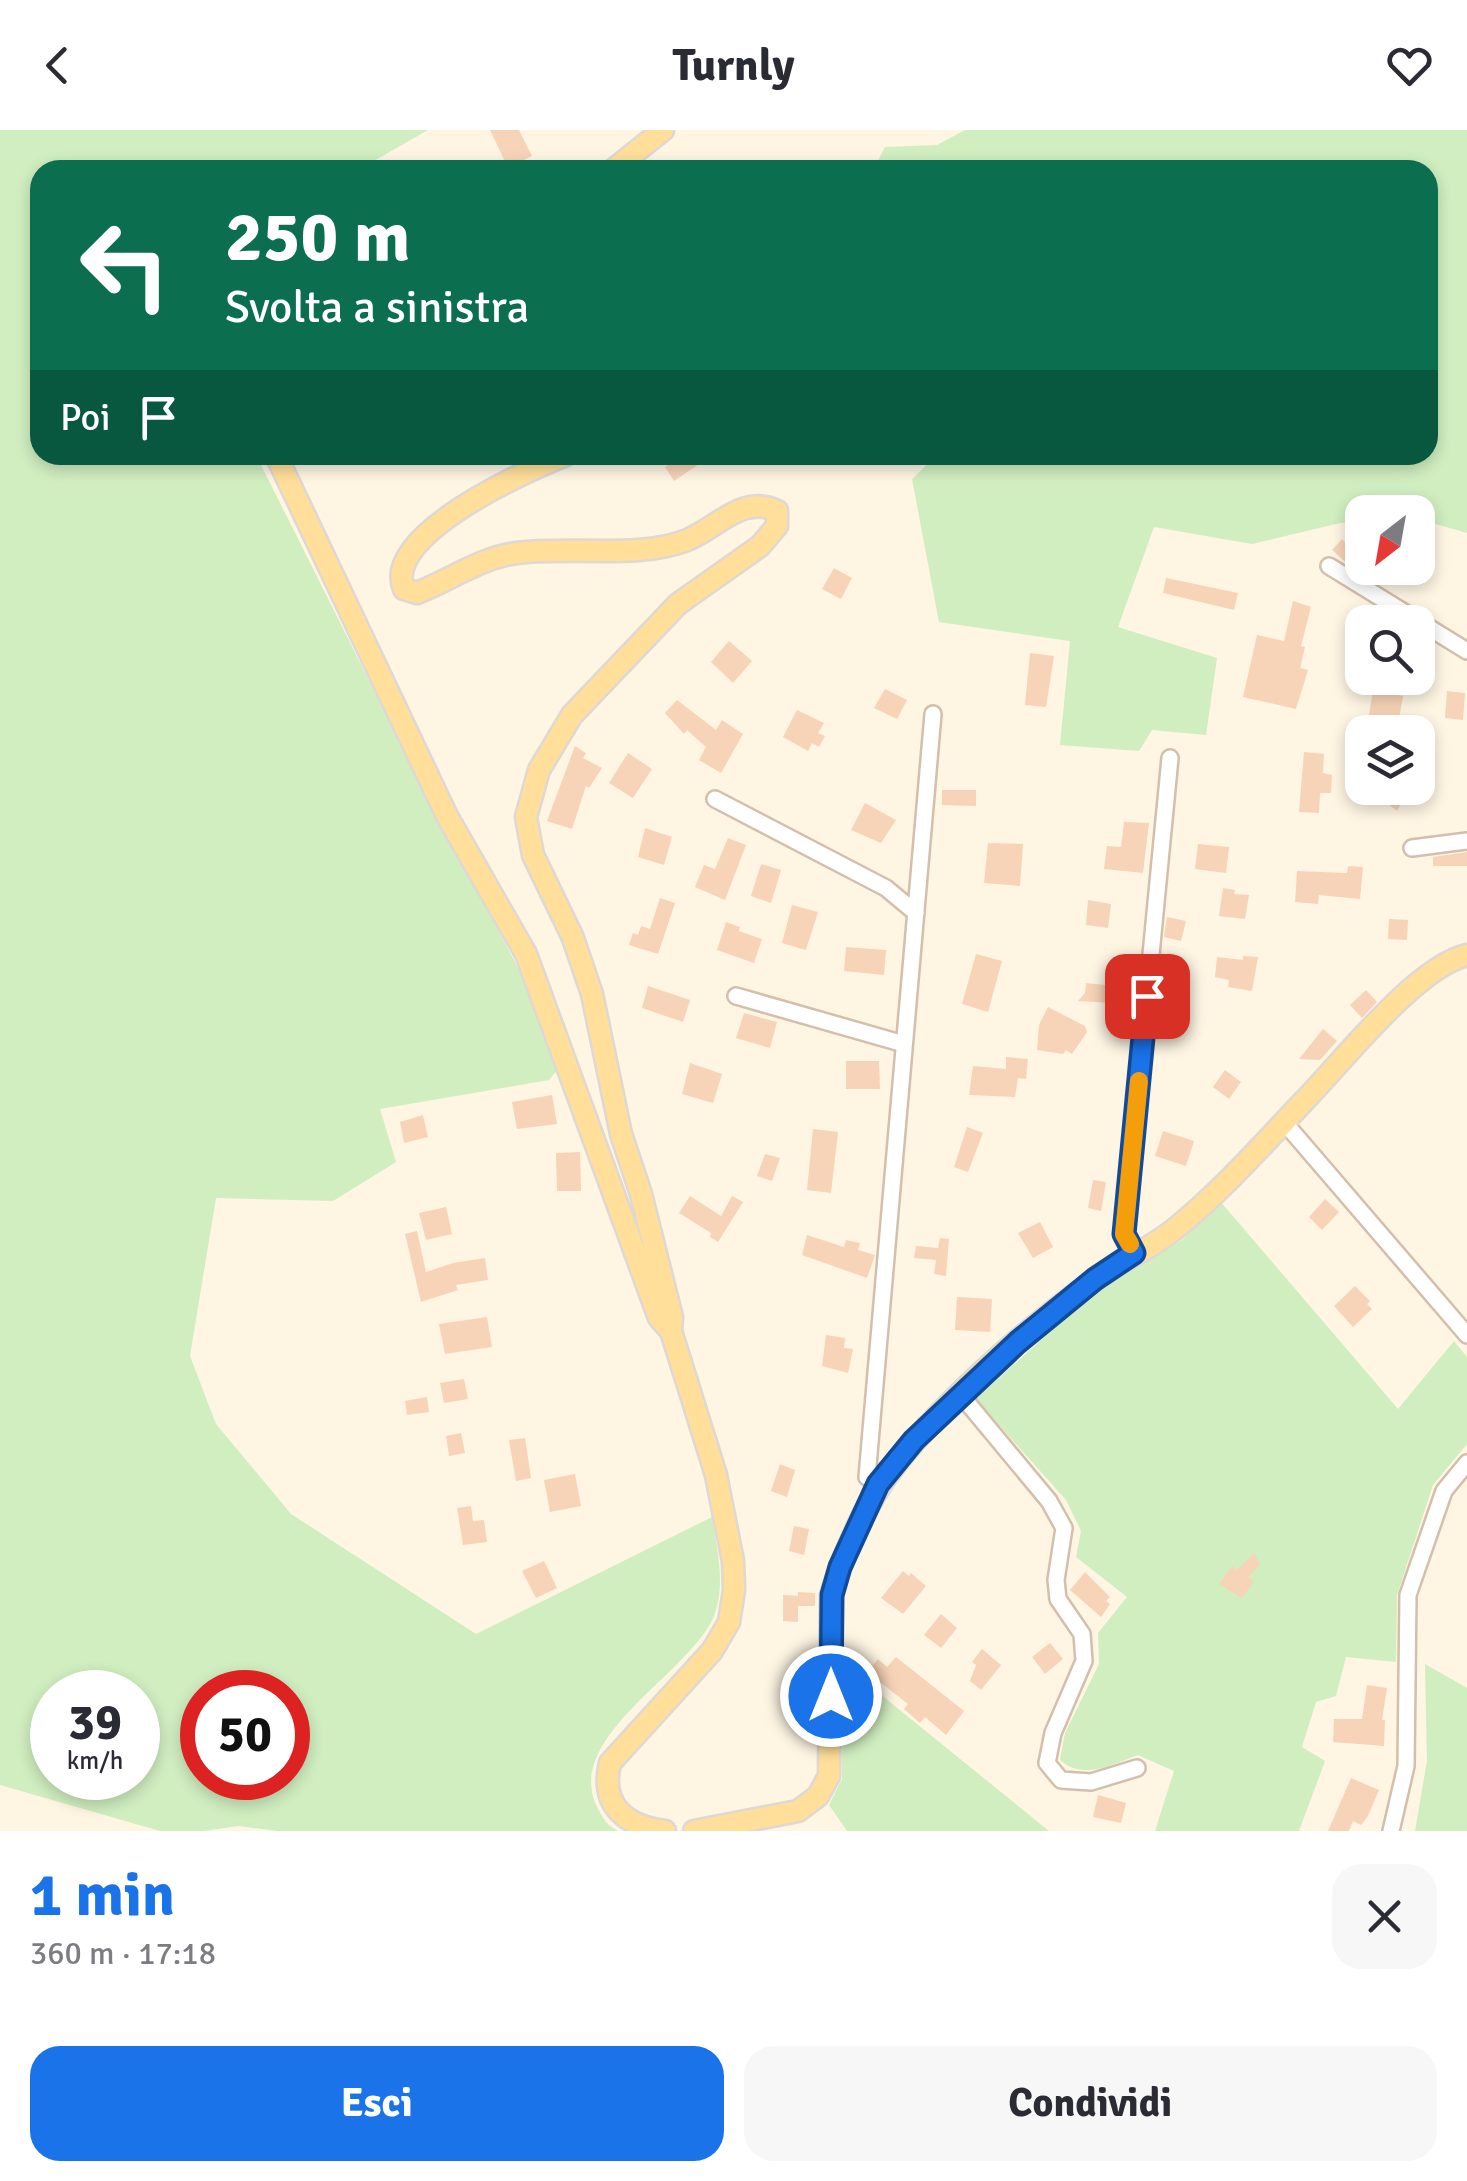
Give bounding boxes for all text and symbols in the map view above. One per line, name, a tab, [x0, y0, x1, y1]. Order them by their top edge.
icon: back	[30, 38, 85, 93]
text: Turnly	[672, 38, 795, 93]
icon: heart	[1382, 38, 1437, 93]
text: 250 m	[225, 194, 410, 280]
icon: left	[60, 200, 190, 330]
text: Svolta a sinistra	[225, 280, 529, 335]
icon: arrive	[131, 390, 186, 445]
text: Poi	[60, 394, 111, 441]
north arrow	[1345, 495, 1435, 585]
map controls	[1345, 495, 1435, 805]
button: search	[1345, 605, 1435, 695]
button: layers	[1345, 715, 1435, 805]
pin	[1105, 954, 1190, 1039]
icon: arrive	[1120, 969, 1175, 1024]
position arrow	[779, 1644, 883, 1748]
speed limit sign: 50	[180, 1670, 310, 1800]
text: 39	[68, 1692, 122, 1754]
text: km/h	[67, 1745, 123, 1776]
text: 1 min	[30, 1859, 175, 1933]
button: close	[1332, 1864, 1437, 1969]
text: 360 m · 17:18	[30, 1934, 216, 1973]
button: Esci	[30, 2046, 724, 2161]
button: Condividi	[744, 2046, 1437, 2161]

